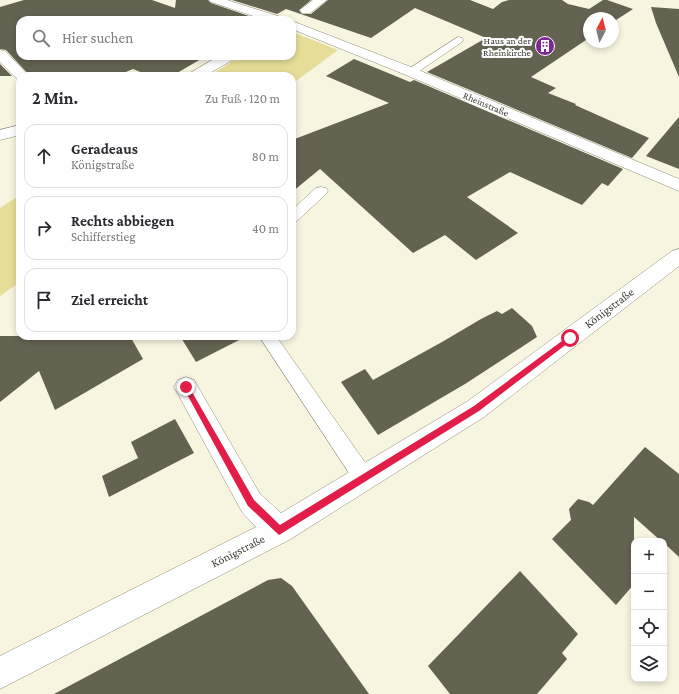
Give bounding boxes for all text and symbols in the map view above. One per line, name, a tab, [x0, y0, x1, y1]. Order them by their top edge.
north arrow	[583, 12, 619, 48]
search box	[16, 16, 296, 60]
icon: search	[30, 27, 52, 49]
text: Hier suchen	[62, 30, 133, 46]
place label: Haus an der Rheinkirche	[483, 35, 532, 58]
building icon: Haus an der Rheinkirche	[534, 35, 556, 57]
text: 2 Min.	[32, 89, 78, 108]
street label: Rheinstraße	[462, 89, 511, 119]
text: Zu Fuß · 120 m	[205, 91, 280, 106]
text: Geradeaus	[71, 141, 138, 157]
icon: ahead	[33, 145, 55, 167]
text: 80 m	[252, 149, 279, 164]
text: Königstraße	[71, 157, 134, 172]
text: Rechts abbiegen	[71, 213, 174, 229]
icon: right	[33, 217, 55, 239]
text: 40 m	[252, 221, 279, 236]
text: Schifferstieg	[71, 229, 135, 244]
street label: Königstraße	[582, 285, 636, 331]
icon: arrive	[33, 289, 55, 311]
text: Ziel erreicht	[71, 292, 148, 308]
route start	[561, 329, 579, 347]
route end	[177, 378, 195, 396]
street label: Königstraße	[209, 532, 267, 570]
map controls	[631, 538, 667, 682]
button: +	[631, 538, 667, 574]
button: −	[631, 574, 667, 610]
button: locate	[631, 610, 667, 646]
button: layers	[631, 646, 667, 682]

